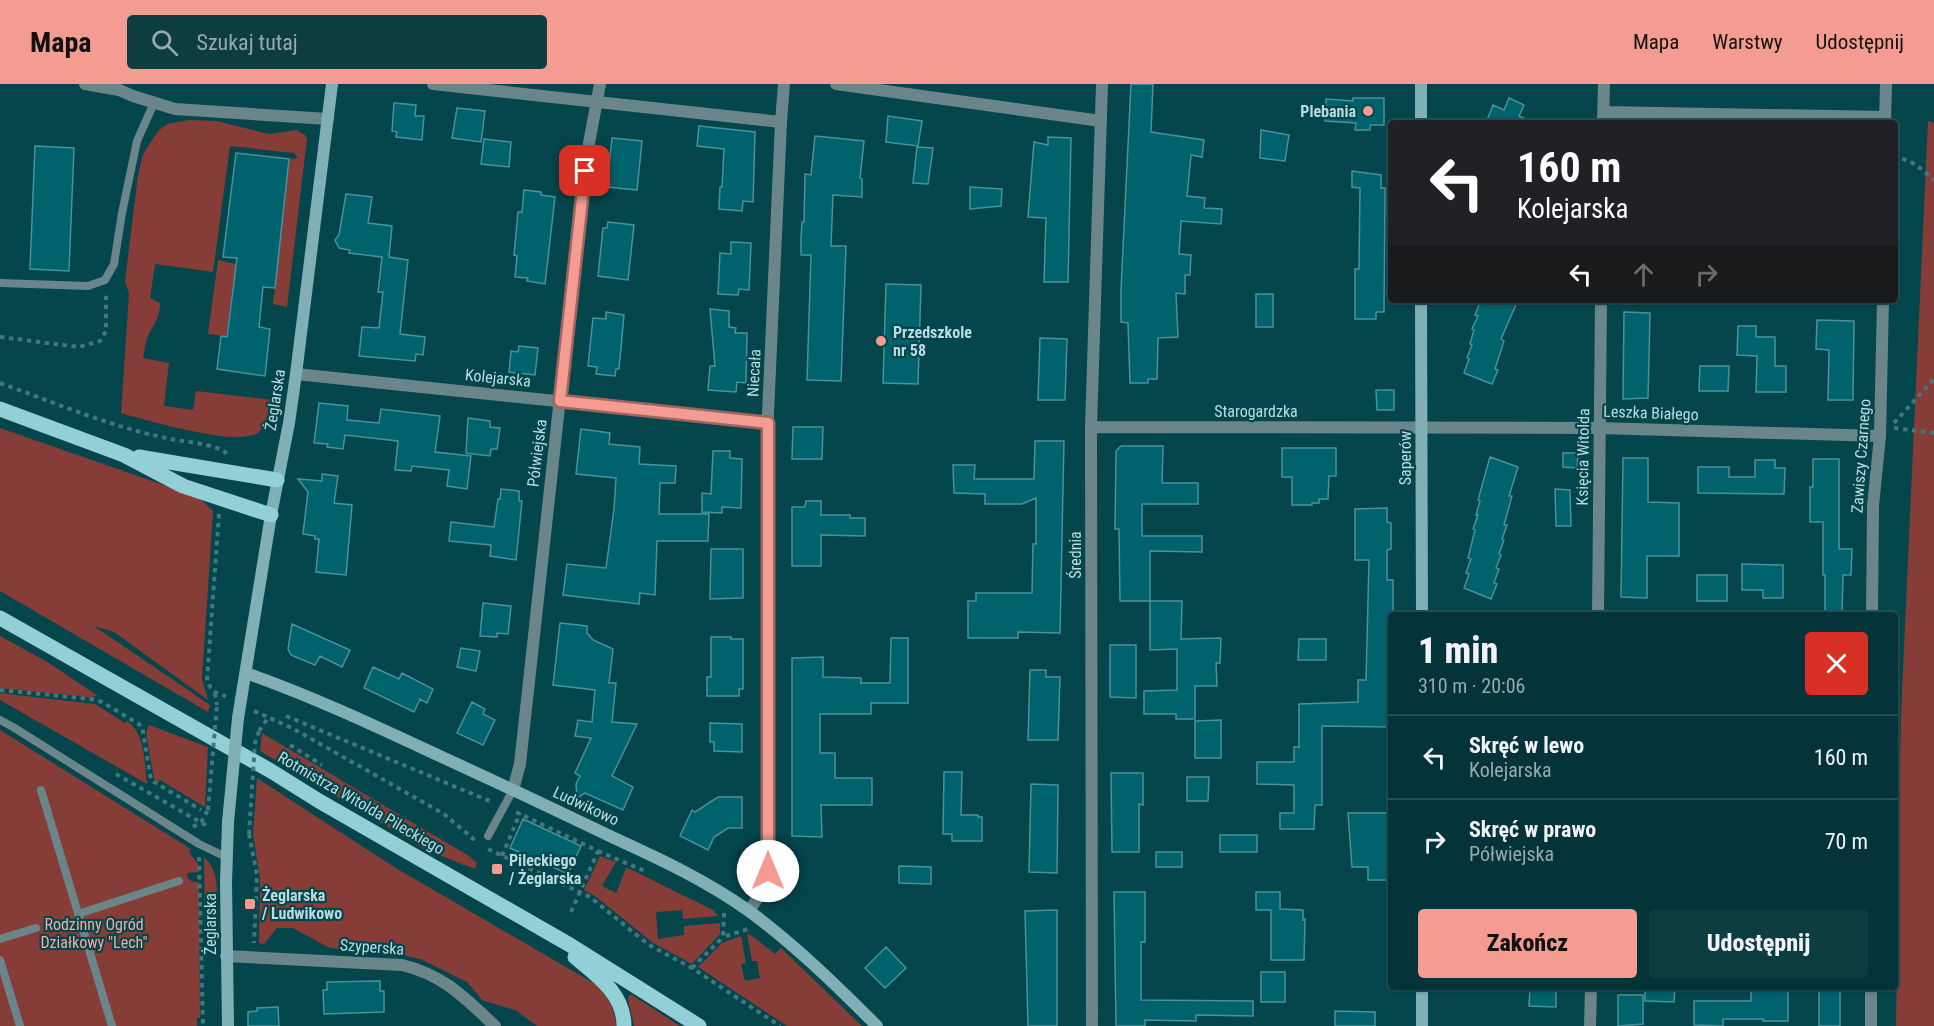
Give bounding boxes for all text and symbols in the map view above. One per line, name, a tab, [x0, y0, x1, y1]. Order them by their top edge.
search box	[127, 15, 547, 69]
text: Mapa	[30, 26, 91, 59]
icon: search	[148, 26, 181, 59]
text: Szukaj tutaj	[196, 30, 298, 55]
text: Mapa	[1633, 30, 1679, 54]
text: Warstwy	[1712, 30, 1783, 54]
text: Udostępnij	[1816, 30, 1904, 54]
place label: Plebania	[1300, 102, 1356, 121]
marker: Plebania	[1361, 104, 1375, 118]
text: 160 m	[1517, 143, 1622, 192]
icon: left	[1418, 144, 1496, 222]
pin	[559, 145, 610, 196]
icon: arrive	[568, 154, 601, 187]
text: Kolejarska	[1517, 193, 1628, 225]
icon: left	[1564, 258, 1597, 291]
icon: ahead	[1627, 258, 1660, 291]
icon: right	[1690, 258, 1723, 291]
place label: Przedszkole nr 58	[893, 323, 972, 360]
marker: Przedszkole nr 58	[874, 334, 888, 348]
street label: Niecała	[743, 349, 765, 397]
street label: Kolejarska	[464, 365, 532, 391]
street label: Żeglarska	[261, 368, 289, 432]
street label: Zawiszy Czarnego	[1848, 398, 1874, 514]
street label: Starogardzka	[1214, 402, 1298, 421]
street label: Leszka Białego	[1603, 402, 1699, 424]
street label: Księcia Witolda	[1573, 408, 1593, 506]
street label: Półwiejska	[523, 418, 551, 488]
street label: Saperów	[1396, 431, 1415, 485]
street label: Średnia	[1066, 531, 1085, 579]
text: 1 min	[1418, 630, 1498, 672]
button: close	[1805, 632, 1868, 695]
text: 310 m · 20:06	[1418, 674, 1525, 698]
text: Skręć w lewo	[1469, 733, 1584, 758]
icon: left	[1418, 741, 1451, 774]
text: 160 m	[1814, 745, 1868, 770]
street label: Rotmistrza Witolda Pileckiego	[274, 748, 448, 858]
text: Kolejarska	[1469, 758, 1552, 782]
street label: Ludwikowo	[550, 782, 622, 830]
text: Skręć w prawo	[1469, 817, 1596, 842]
icon: right	[1418, 825, 1451, 858]
text: 70 m	[1825, 829, 1868, 854]
position arrow	[736, 839, 800, 903]
text: Półwiejska	[1469, 842, 1554, 866]
place label: Pileckiego / Żeglarska	[508, 851, 582, 888]
marker: Pileckiego / Żeglarska	[490, 862, 504, 876]
place label: Żeglarska / Ludwikowo	[261, 886, 342, 923]
street label: Żeglarska	[201, 893, 220, 955]
marker: Żeglarska / Ludwikowo	[243, 897, 257, 911]
button: Zakończ	[1418, 909, 1637, 978]
button: Udostępnij	[1649, 909, 1868, 978]
park label: Rodzinny Ogród Działkowy "Lech"	[40, 915, 148, 952]
street label: Szyperska	[339, 935, 405, 959]

